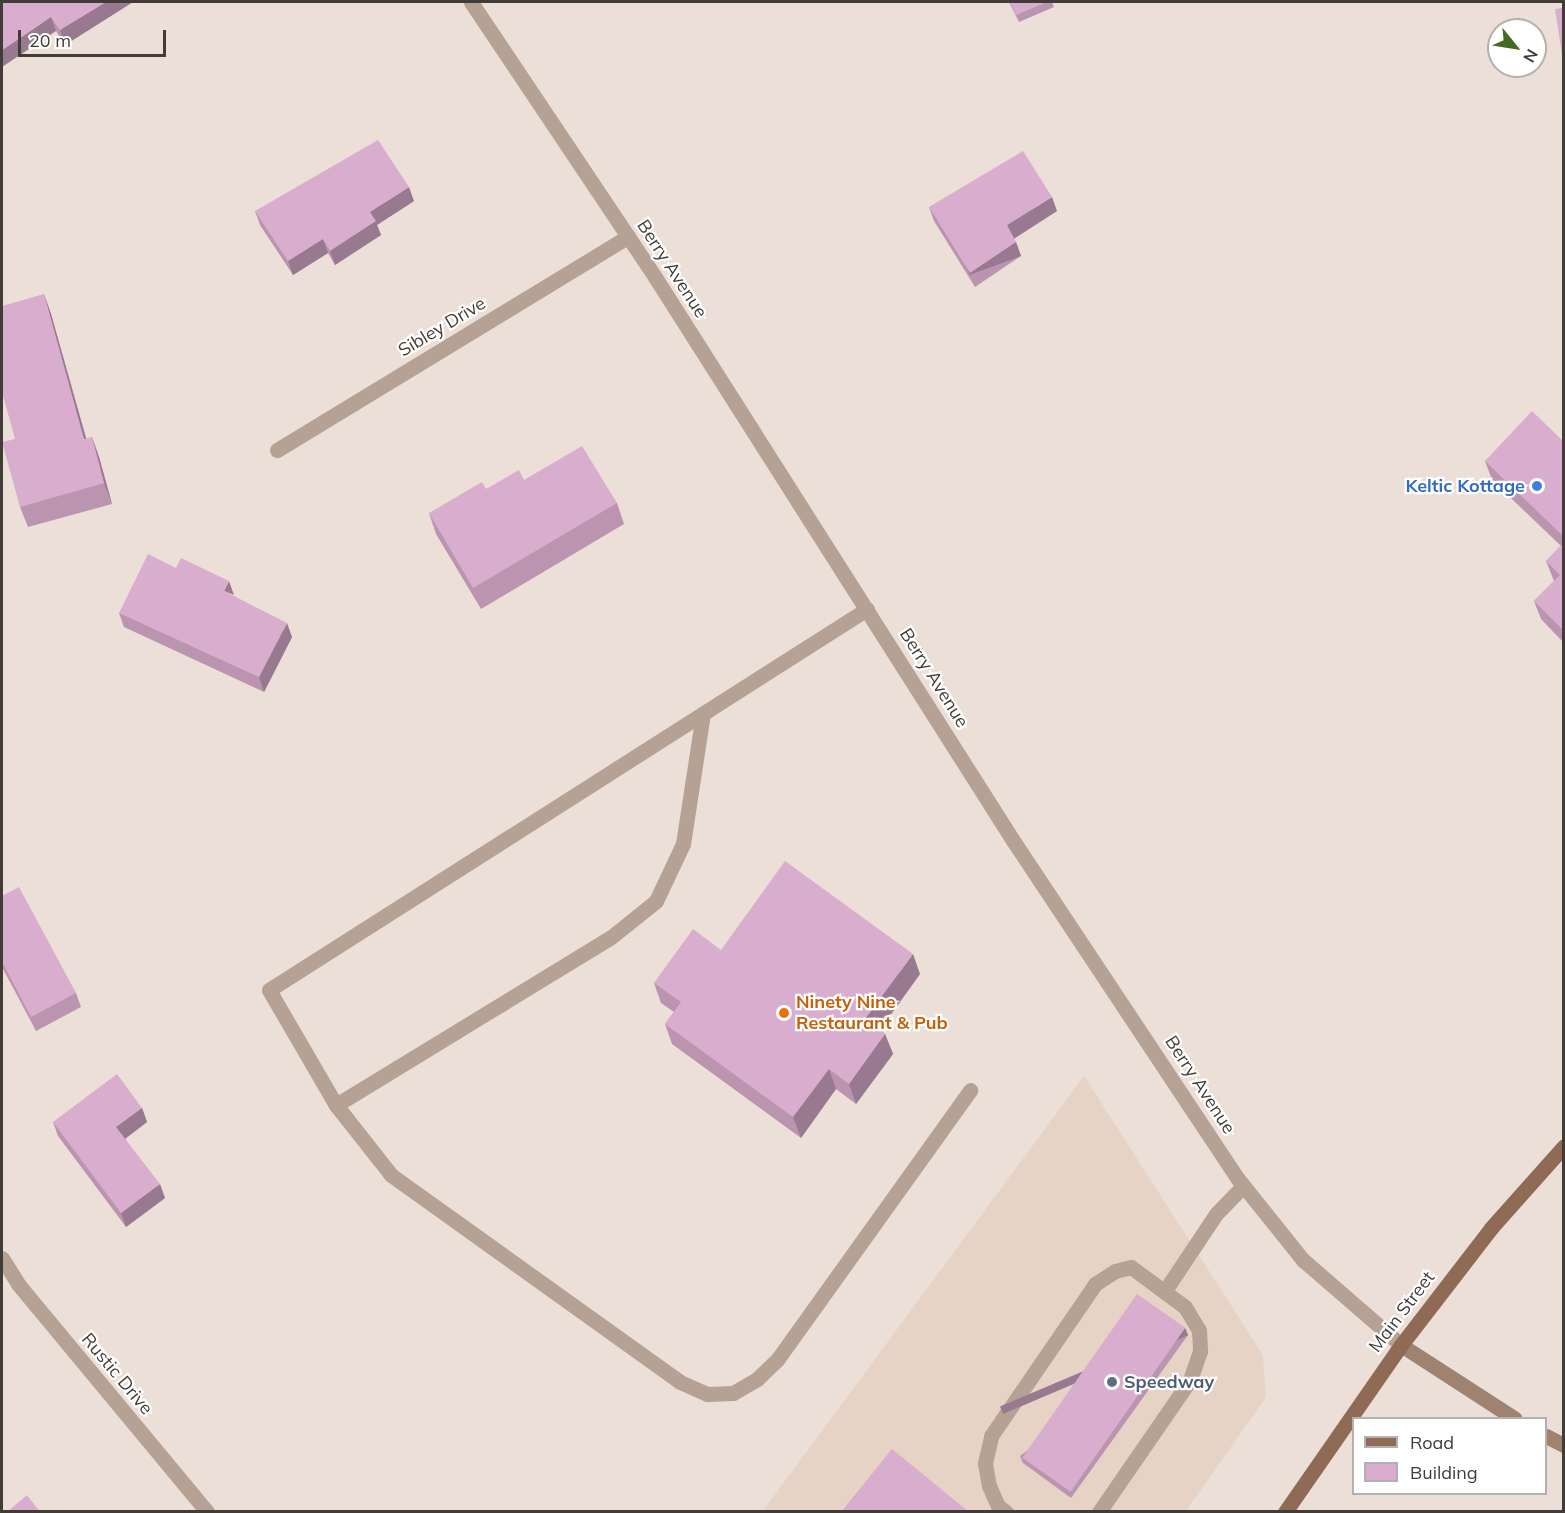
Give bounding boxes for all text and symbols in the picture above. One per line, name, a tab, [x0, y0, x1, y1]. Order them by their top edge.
scale bar	[21, 18, 170, 56]
north arrow	[1487, 18, 1547, 78]
text: 20 m	[29, 29, 71, 52]
text: N	[1519, 46, 1543, 66]
street label: Berry Avenue	[632, 216, 712, 322]
street label: Sibley Drive	[394, 293, 490, 361]
place label: Keltic Kottage	[1405, 475, 1525, 497]
marker: Keltic Kottage	[1530, 479, 1544, 493]
street label: Berry Avenue	[895, 625, 973, 731]
place label: Ninety Nine Restaurant & Pub	[796, 992, 948, 1034]
marker: Ninety Nine Restaurant & Pub	[777, 1006, 791, 1020]
street label: Berry Avenue	[1160, 1032, 1240, 1138]
street label: Main Street	[1365, 1267, 1439, 1357]
street label: Rustic Drive	[77, 1329, 157, 1419]
place label: Speedway	[1124, 1371, 1214, 1393]
marker: Speedway	[1105, 1375, 1119, 1389]
legend	[1352, 1417, 1547, 1495]
text: Road	[1410, 1431, 1454, 1454]
text: Building	[1410, 1461, 1478, 1484]

